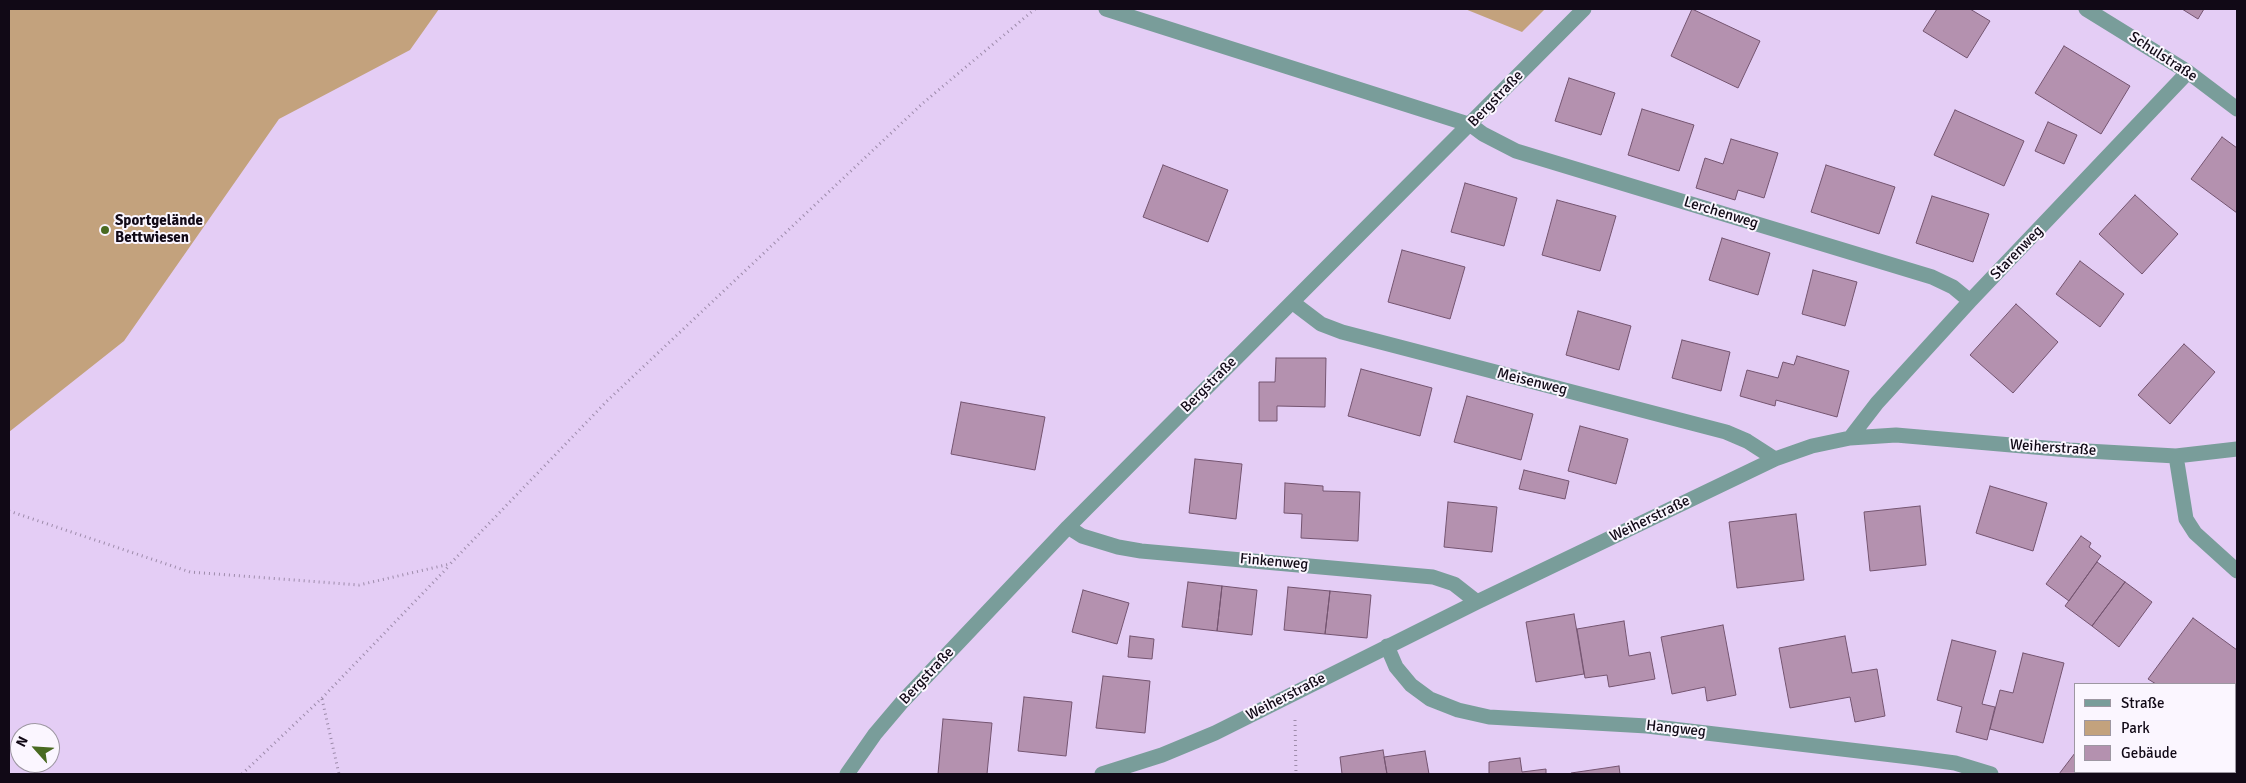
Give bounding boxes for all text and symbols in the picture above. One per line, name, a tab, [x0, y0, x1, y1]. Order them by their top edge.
street label: Schulstraße	[2125, 28, 2201, 86]
street label: Bergstraße	[1465, 67, 1527, 131]
street label: Lerchenweg	[1682, 193, 1760, 233]
place label: Sportgelände Bettwiesen	[115, 212, 203, 247]
street label: Starenweg	[1987, 222, 2047, 284]
marker: Sportgelände Bettwiesen	[99, 224, 111, 236]
street label: Bergstraße	[1177, 353, 1241, 417]
street label: Meisenweg	[1495, 365, 1569, 399]
street label: Weiherstraße	[2009, 436, 2097, 460]
street label: Weiherstraße	[1607, 492, 1693, 546]
street label: Finkenweg	[1239, 550, 1309, 574]
street label: Bergstraße	[896, 644, 958, 708]
street label: Weiherstraße	[1243, 669, 1329, 725]
legend	[2074, 683, 2236, 773]
text: Straße	[2121, 694, 2165, 712]
street label: Hangweg	[1645, 717, 1707, 741]
text: Park	[2121, 719, 2150, 737]
north arrow	[10, 723, 60, 773]
text: N	[12, 734, 32, 750]
text: Gebäude	[2121, 744, 2177, 762]

